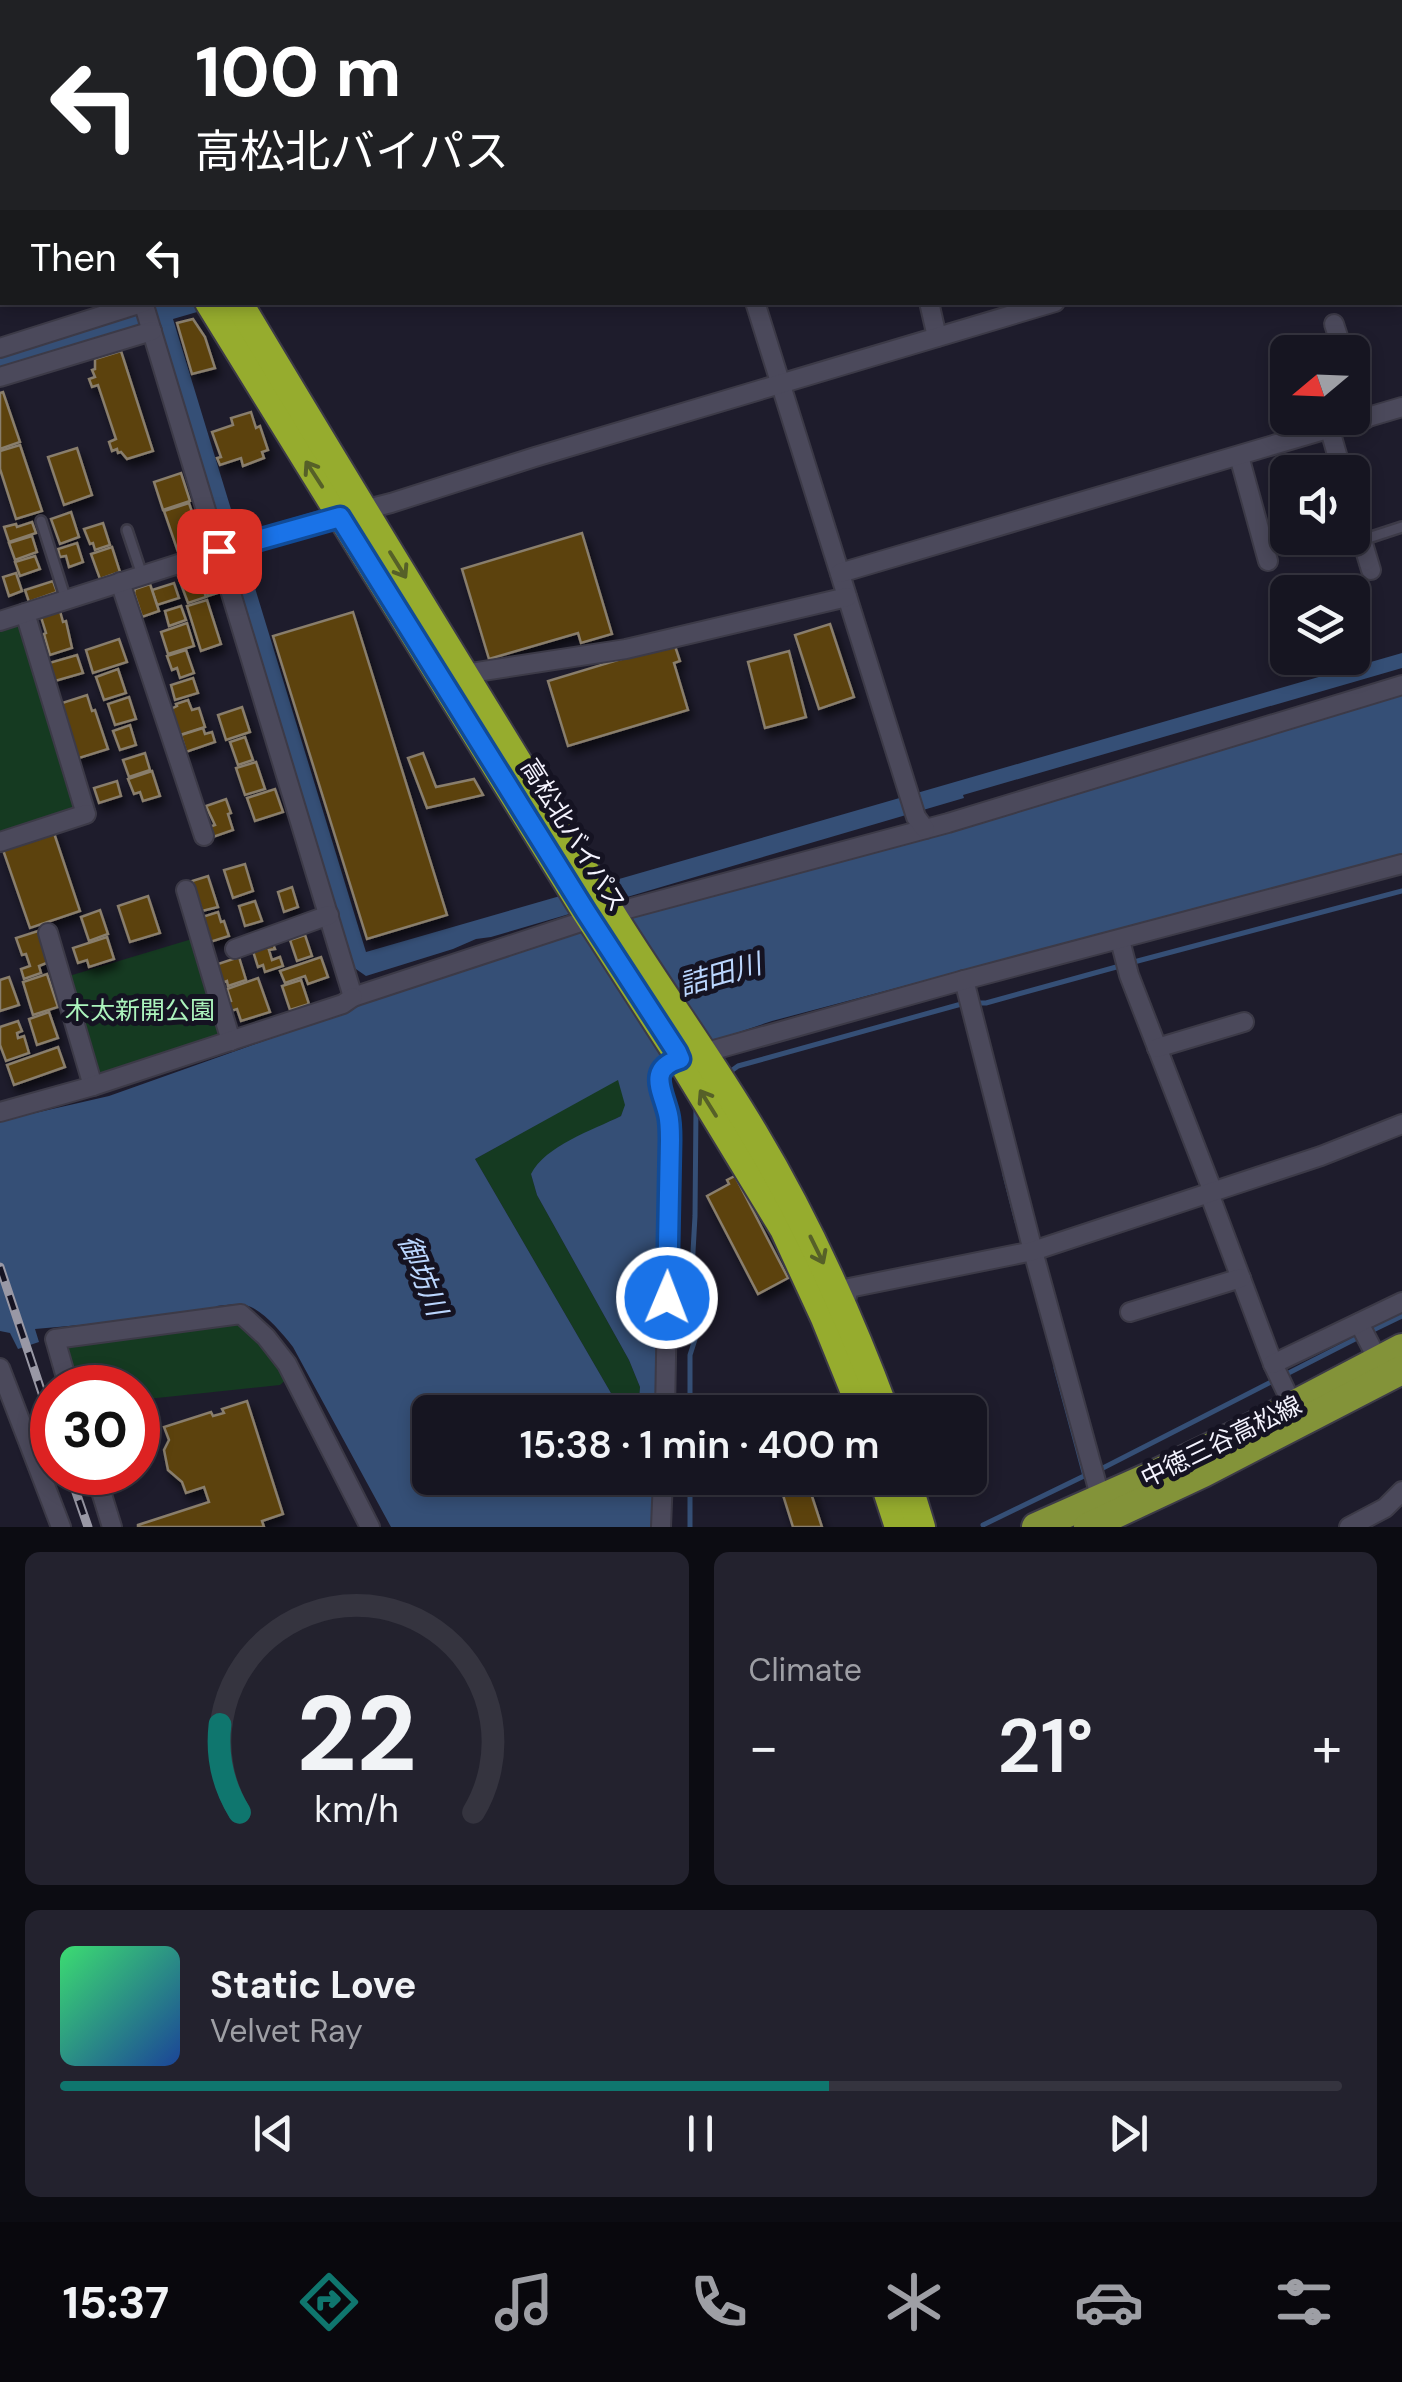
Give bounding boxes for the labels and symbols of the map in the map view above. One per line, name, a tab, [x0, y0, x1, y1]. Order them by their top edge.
north arrow	[1270, 335, 1370, 435]
one-way arrow	[304, 460, 325, 489]
pin	[177, 509, 262, 594]
one-way arrow	[388, 550, 408, 579]
street label: 高松北バイパス	[513, 753, 634, 918]
water label: 詰田川	[675, 944, 768, 1004]
park label: 木太新開公園	[65, 994, 215, 1027]
one-way arrow	[698, 1089, 718, 1118]
water label: 御坊川	[390, 1229, 457, 1324]
one-way arrow	[809, 1234, 828, 1264]
position arrow	[615, 1246, 719, 1350]
speed limit sign: 30	[30, 1365, 160, 1495]
street label: 中徳三谷高松線	[1135, 1388, 1307, 1495]

